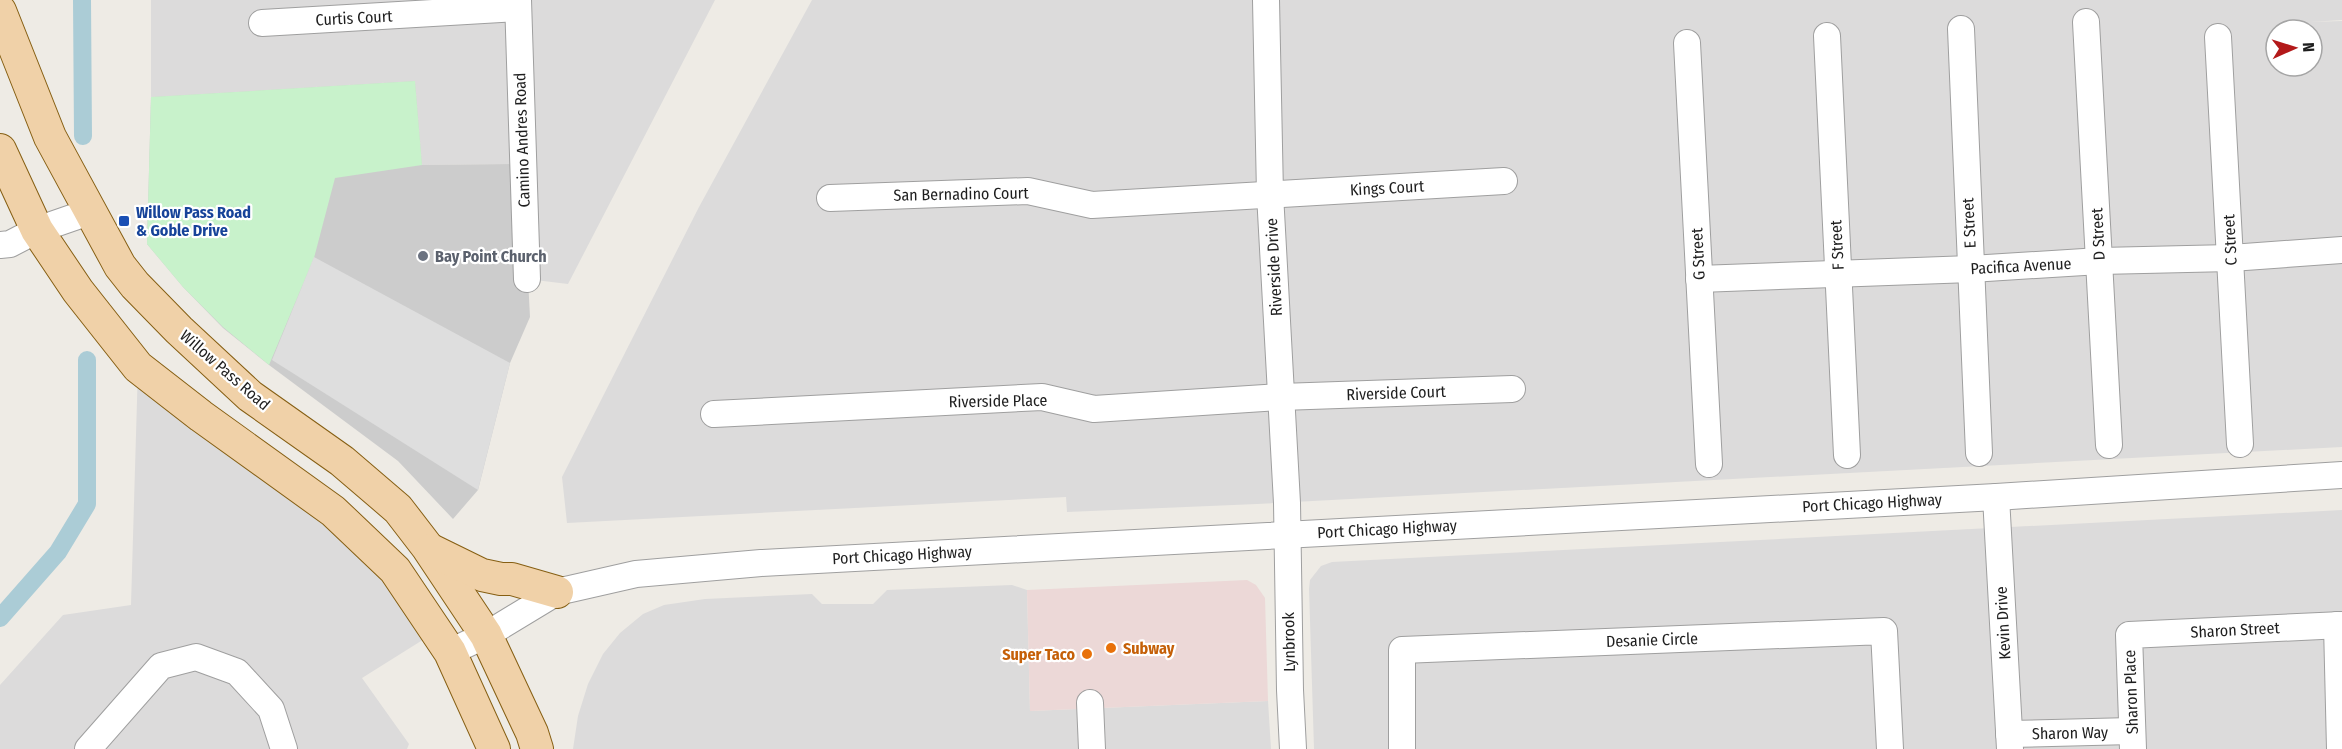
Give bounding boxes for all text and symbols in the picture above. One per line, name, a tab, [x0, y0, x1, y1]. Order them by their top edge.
street label: Curtis Court	[315, 6, 394, 30]
north arrow	[2264, 18, 2324, 78]
text: N	[2299, 42, 2318, 53]
street label: Camino Andres Road	[510, 72, 534, 208]
street label: Kings Court	[1349, 177, 1425, 199]
street label: San Bernadino Court	[893, 183, 1029, 205]
street label: E Street	[1958, 196, 1980, 249]
place label: Willow Pass Road & Goble Drive	[136, 203, 251, 240]
street label: D Street	[2087, 207, 2109, 261]
street label: C Street	[2219, 213, 2241, 266]
marker: Willow Pass Road & Goble Drive	[117, 214, 131, 228]
street label: Riverside Drive	[1262, 217, 1286, 316]
street label: F Street	[1826, 219, 1848, 271]
street label: G Street	[1687, 227, 1709, 281]
place label: Bay Point Church	[435, 247, 547, 266]
marker: Bay Point Church	[416, 249, 430, 263]
street label: Pacifica Avenue	[1970, 254, 2072, 278]
street label: Willow Pass Road	[176, 326, 274, 414]
street label: Riverside Court	[1346, 382, 1447, 404]
street label: Riverside Place	[948, 391, 1048, 411]
street label: Port Chicago Highway	[1802, 490, 1943, 516]
street label: Port Chicago Highway	[1317, 516, 1458, 542]
street label: Port Chicago Highway	[832, 542, 973, 568]
street label: Kevin Drive	[1992, 586, 2014, 660]
street label: Lynbrook	[1279, 612, 1299, 672]
street label: Sharon Street	[2190, 618, 2281, 642]
street label: Desanie Circle	[1606, 629, 1698, 651]
place label: Subway	[1123, 639, 1175, 658]
marker: Subway	[1104, 641, 1118, 655]
place label: Super Taco	[1002, 645, 1075, 664]
marker: Super Taco	[1080, 647, 1094, 661]
street label: Sharon Place	[2120, 649, 2142, 735]
street label: Sharon Way	[2032, 723, 2109, 743]

